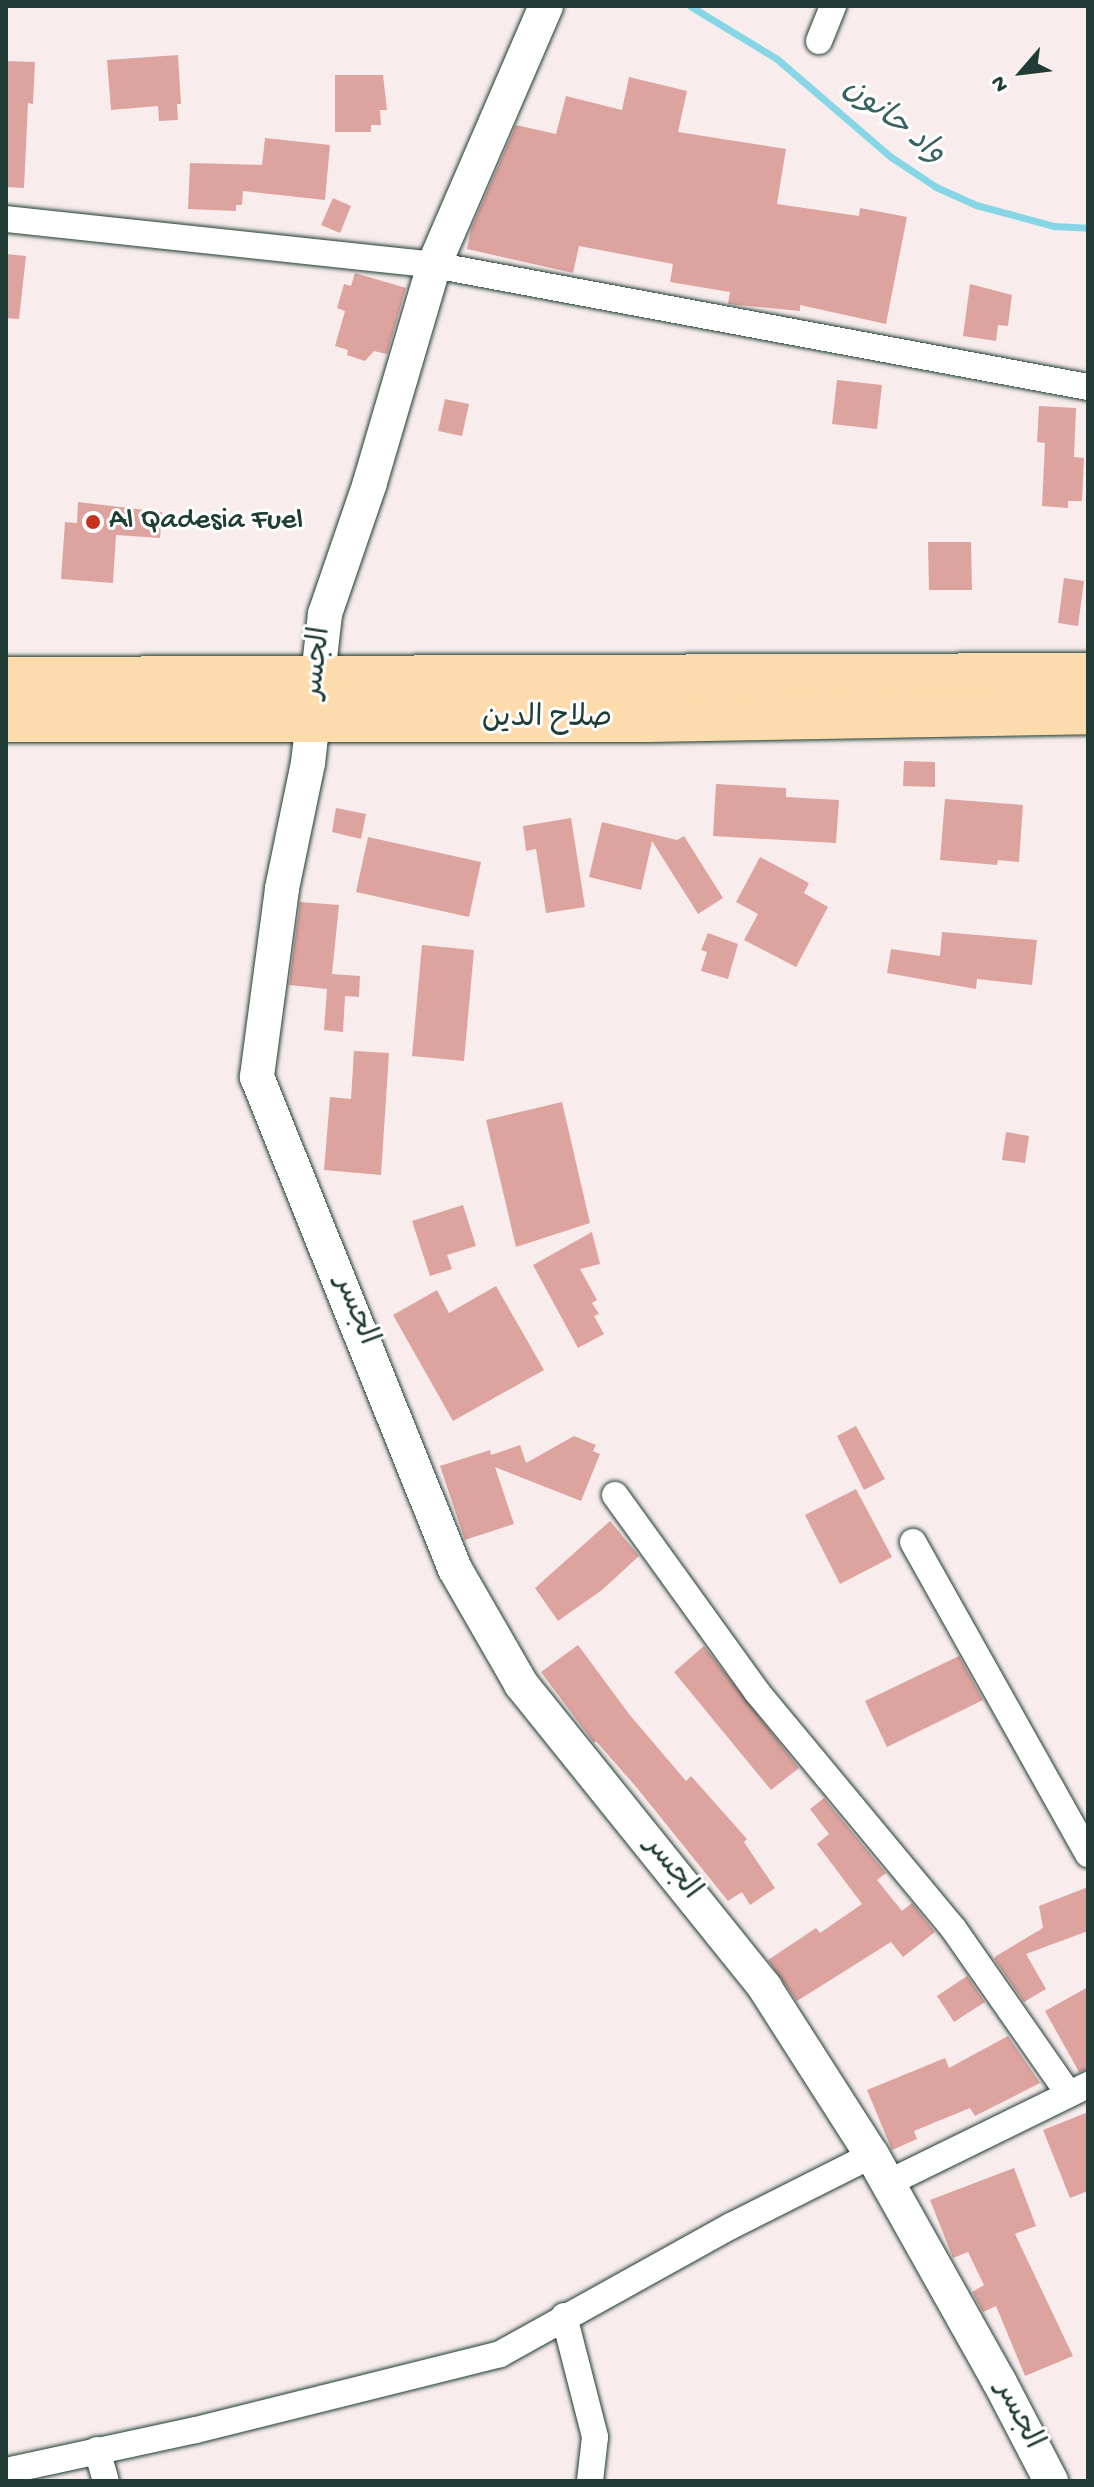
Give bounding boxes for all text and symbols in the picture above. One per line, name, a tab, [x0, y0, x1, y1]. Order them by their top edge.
north arrow	[982, 32, 1062, 112]
water label: واد حانون	[834, 70, 952, 174]
text: N	[986, 71, 1016, 96]
place label: Al Qadesia Fuel	[109, 504, 303, 540]
marker: Al Qadesia Fuel	[84, 513, 102, 531]
street label: الجسر	[297, 625, 341, 701]
street label: صلاح الدين	[482, 702, 612, 738]
street label: الجسر	[324, 1271, 384, 1351]
street label: الجسر	[635, 1830, 707, 1908]
street label: الجسر	[985, 2376, 1049, 2456]

